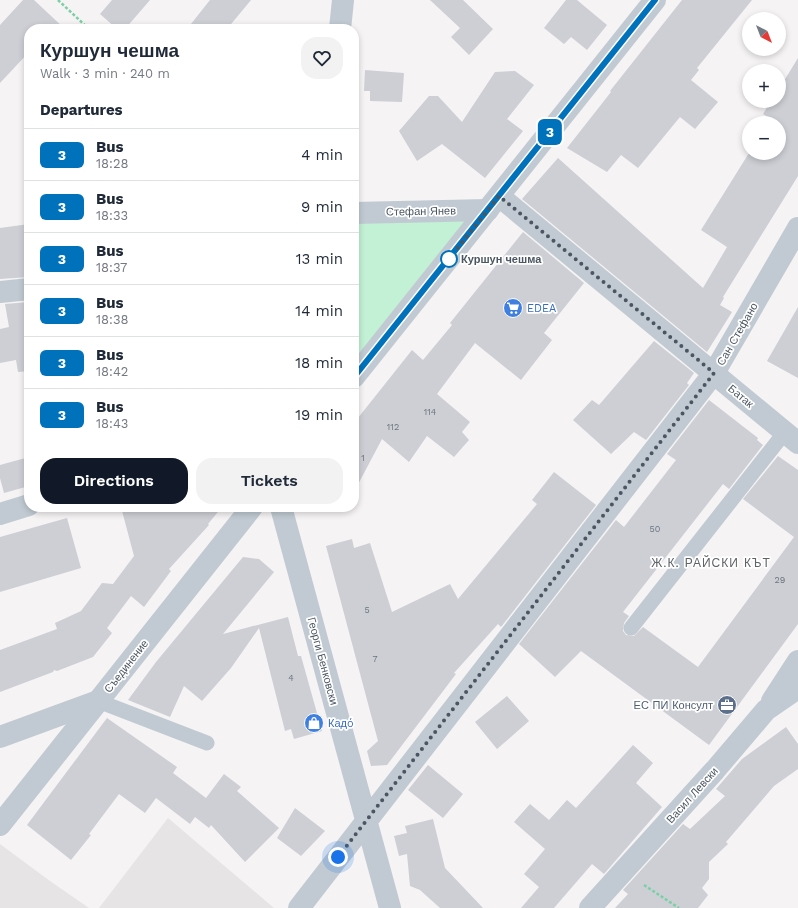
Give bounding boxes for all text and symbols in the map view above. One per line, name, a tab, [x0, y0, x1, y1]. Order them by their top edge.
north arrow	[742, 12, 786, 56]
map controls	[742, 12, 786, 160]
button: heart	[301, 37, 343, 79]
text: Куршун чешма	[40, 39, 179, 62]
button: +	[742, 64, 786, 108]
text: Walk · 3 min · 240 m	[40, 66, 170, 81]
text: Departures	[40, 101, 123, 119]
button: −	[742, 116, 786, 160]
line badge: 3	[537, 119, 563, 145]
text: 3	[546, 124, 554, 140]
text: Bus	[96, 138, 124, 156]
text: 4 min	[301, 146, 343, 164]
text: 3	[58, 147, 66, 163]
text: 18:28	[96, 156, 129, 171]
text: Bus	[96, 190, 124, 208]
text: 9 min	[301, 198, 343, 216]
text: 3	[58, 199, 66, 215]
street label: Стефан Янев	[386, 204, 456, 219]
text: 18:33	[96, 208, 128, 223]
text: Bus	[96, 242, 124, 260]
text: 13 min	[296, 250, 343, 268]
marker: Куршун чешма	[440, 250, 458, 268]
text: 3	[58, 251, 66, 267]
place label: Куршун чешма	[461, 253, 542, 266]
text: 18:37	[96, 260, 127, 275]
text: Bus	[96, 294, 124, 312]
supermarket icon: EDEA	[502, 297, 524, 319]
street label: Сан Стефано	[714, 301, 761, 368]
text: 14 min	[295, 302, 343, 320]
place label: EDEA	[527, 302, 556, 315]
text: 3	[58, 303, 66, 319]
text: 18:38	[96, 312, 129, 327]
text: Bus	[96, 346, 124, 364]
text: 18 min	[295, 354, 343, 372]
text: 3	[58, 355, 66, 371]
text: 18:42	[96, 364, 128, 379]
street label: Батак	[725, 382, 756, 411]
text: Bus	[96, 398, 124, 416]
text: 19 min	[295, 406, 343, 424]
text: 3	[58, 407, 66, 423]
house number: 114	[424, 407, 437, 417]
text: 18:43	[96, 416, 128, 431]
house number: 112	[387, 422, 399, 432]
house number: 1	[361, 453, 365, 463]
button: Directions	[40, 458, 188, 504]
button: Tickets	[196, 458, 343, 504]
house number: 50	[650, 524, 661, 534]
district label: Ж.К. РАЙСКИ КЪТ	[651, 555, 771, 570]
house number: 29	[775, 575, 785, 585]
house number: 5	[364, 605, 370, 615]
street label: Георги Бенковски	[305, 616, 340, 706]
street label: Съединение	[102, 637, 151, 695]
house number: 7	[372, 654, 378, 664]
house number: 4	[288, 673, 294, 683]
office icon: ЕС ПИ Консулт	[716, 694, 738, 716]
place label: ЕС ПИ Консулт	[634, 699, 713, 712]
shop icon: Кадó	[303, 712, 325, 734]
place label: Кадó	[328, 717, 354, 730]
street label: Васил Левски	[664, 765, 721, 826]
your location	[328, 847, 348, 867]

